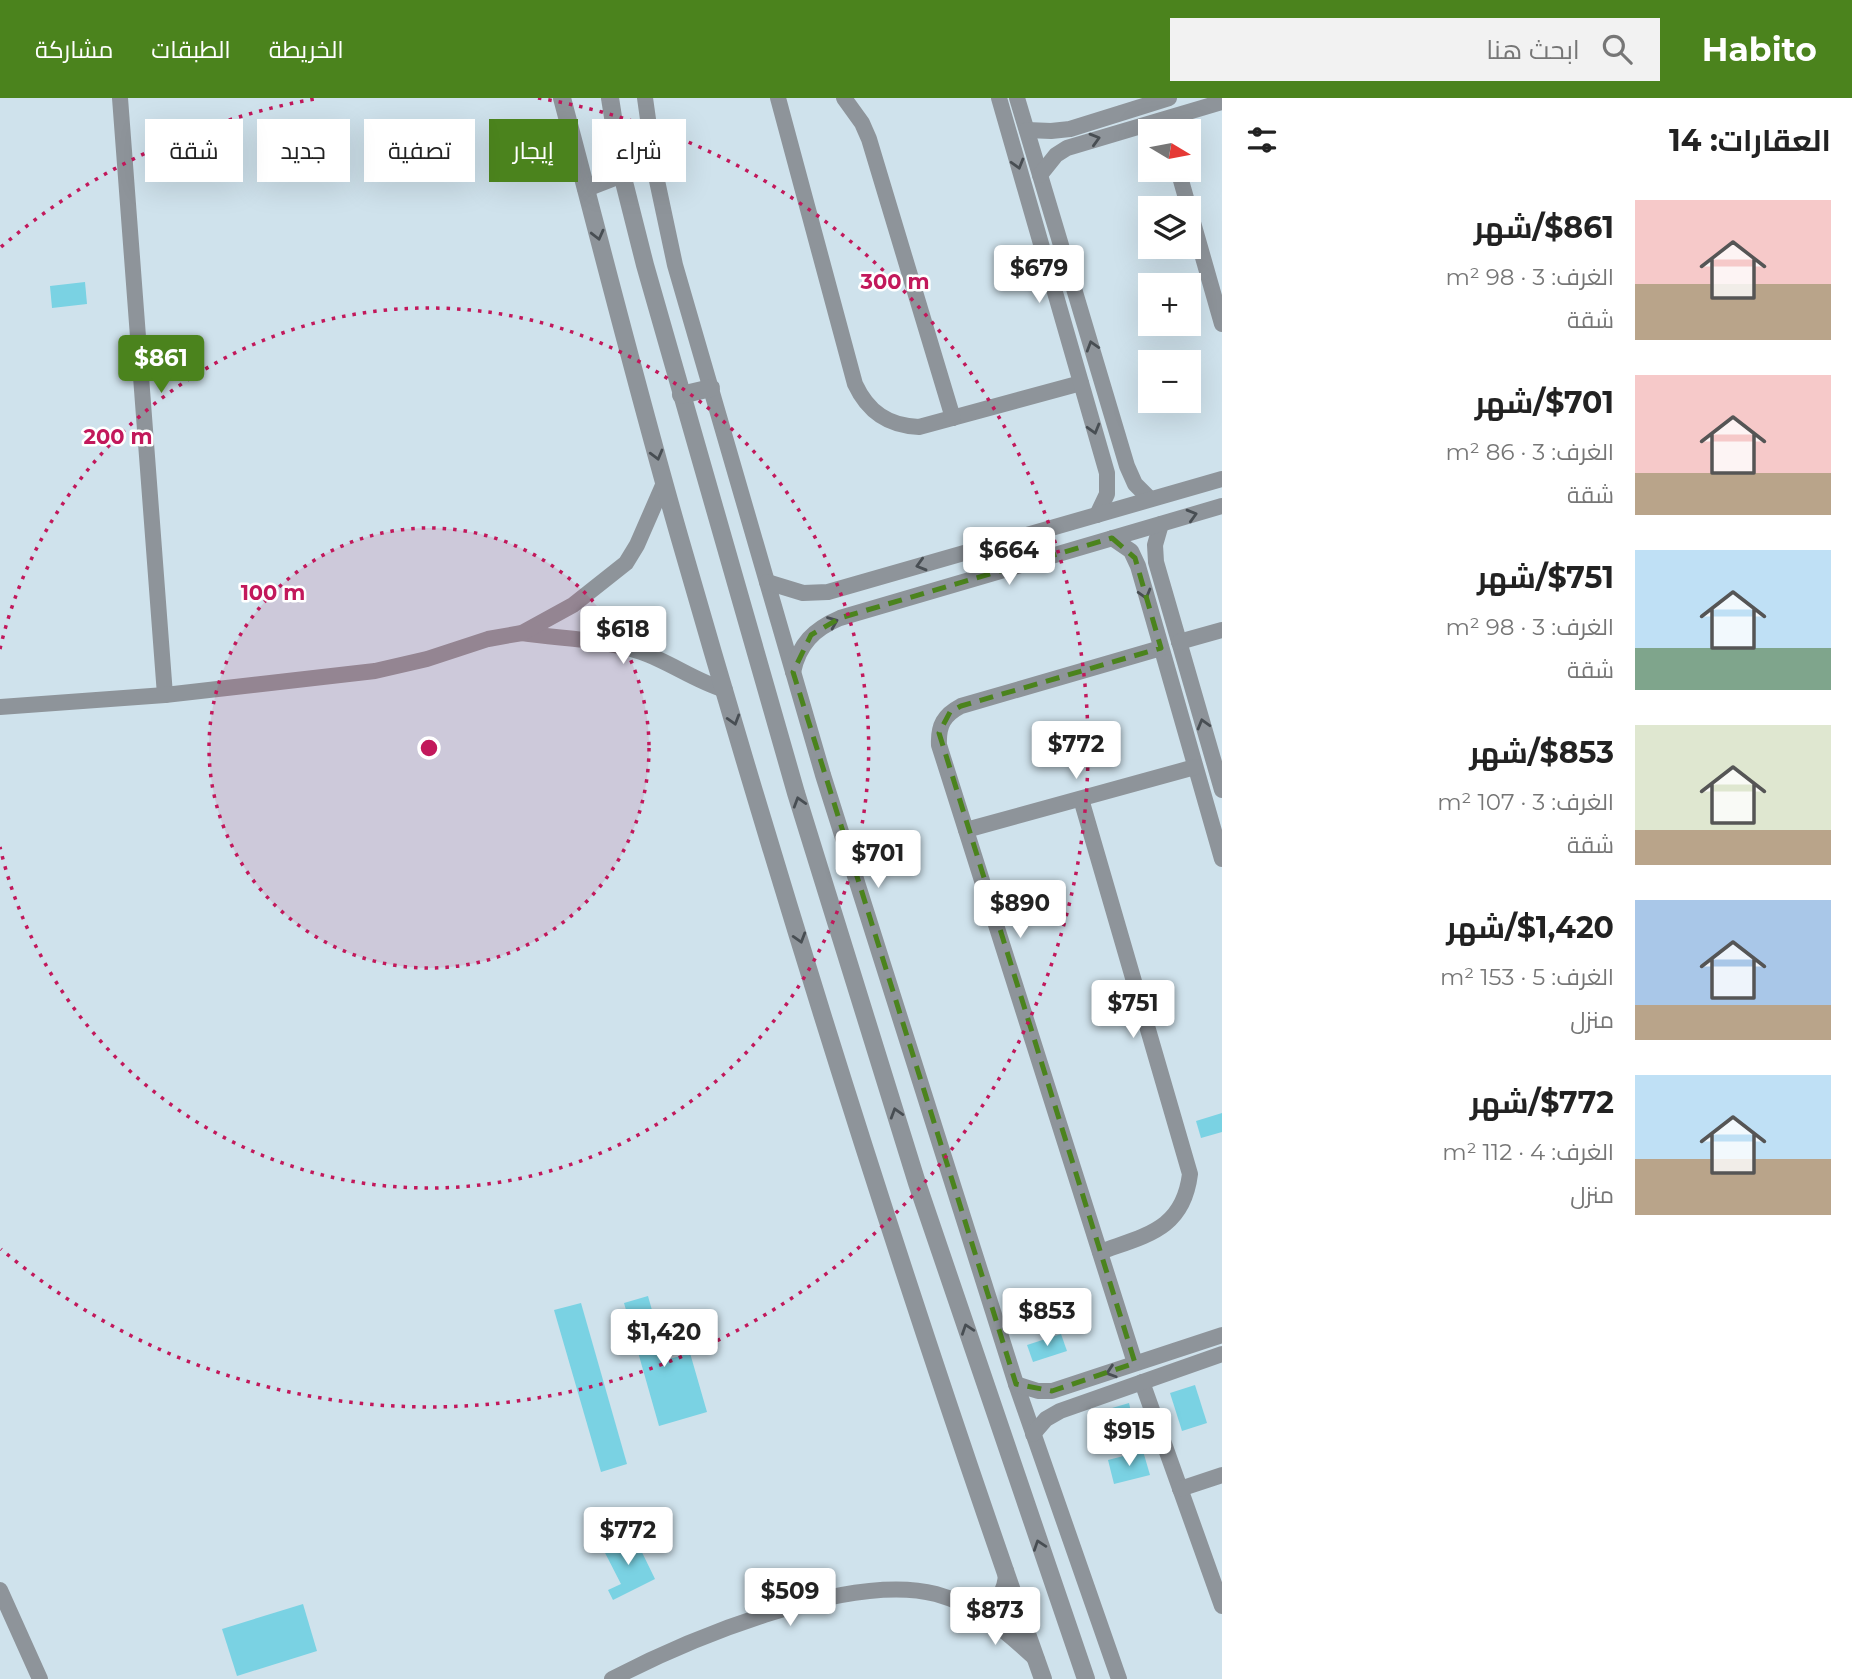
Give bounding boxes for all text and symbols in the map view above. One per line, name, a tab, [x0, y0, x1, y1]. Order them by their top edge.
search box	[1170, 18, 1660, 81]
text: Habito	[1702, 29, 1817, 69]
icon: search	[1598, 30, 1636, 68]
text: ابحث هنا	[1486, 34, 1580, 66]
text: مشاركة	[35, 35, 113, 64]
text: الطبقات	[151, 35, 231, 64]
text: الخريطة	[269, 35, 344, 64]
chip: شقة	[145, 119, 243, 182]
chip: جديد	[257, 119, 350, 182]
chip: تصفية	[364, 119, 475, 182]
chip: إيجار	[489, 119, 578, 182]
chip: شراء	[592, 119, 686, 182]
north arrow	[1138, 119, 1200, 182]
map controls	[1138, 119, 1201, 413]
icon: filters	[1243, 121, 1281, 159]
text: العقارات: 14	[1669, 122, 1831, 159]
one-way arrow	[1089, 133, 1101, 147]
one-way arrow	[1010, 157, 1024, 169]
button: layers	[1138, 196, 1201, 259]
text: $861/شهر	[1474, 209, 1614, 246]
icon: home	[1691, 228, 1775, 312]
one-way arrow	[590, 229, 604, 241]
pin: $679	[998, 246, 1080, 305]
text: $679	[1010, 254, 1068, 282]
text: الغرف: 3 · 98 m²	[1445, 263, 1614, 291]
text: 300 m	[860, 269, 929, 294]
button: +	[1138, 273, 1201, 336]
text: شقة	[1567, 306, 1614, 334]
pin: $861	[120, 336, 202, 395]
one-way arrow	[1085, 340, 1100, 352]
text: $861	[134, 344, 188, 372]
button: −	[1138, 350, 1201, 413]
text: $701/شهر	[1475, 384, 1614, 421]
icon: home	[1691, 403, 1775, 487]
one-way arrow	[1086, 423, 1101, 435]
text: 200 m	[84, 424, 152, 449]
text: الغرف: 3 · 86 m²	[1445, 438, 1614, 466]
one-way arrow	[648, 449, 663, 461]
text: شقة	[1567, 481, 1614, 509]
one-way arrow	[1185, 508, 1197, 523]
pin: $664	[968, 528, 1050, 587]
text: $664	[979, 536, 1039, 564]
one-way arrow	[915, 557, 927, 571]
text: $751/شهر	[1477, 559, 1614, 596]
icon: home	[1691, 578, 1775, 662]
text: 100 m	[241, 580, 305, 605]
one-way arrow	[1137, 587, 1152, 599]
pin: $618	[582, 606, 664, 666]
text: الغرف: 3 · 98 m²	[1445, 613, 1614, 641]
text: $618	[596, 615, 650, 643]
one-way arrow	[826, 616, 838, 630]
text: شقة	[1567, 656, 1614, 684]
one-way arrow	[725, 714, 740, 726]
one-way arrow	[1197, 719, 1211, 731]
pin: $772	[1035, 722, 1117, 781]
text: $772	[1048, 730, 1104, 758]
text: $853/شهر	[1469, 734, 1614, 771]
centre of rings	[417, 736, 441, 760]
icon: home	[1691, 753, 1775, 837]
text: الغرف: 3 · 107 m²	[1437, 788, 1614, 816]
one-way arrow	[793, 797, 808, 809]
pin: $701	[837, 830, 919, 890]
text: شقة	[1567, 831, 1614, 859]
text: $701	[852, 839, 904, 867]
pin: $890	[979, 880, 1061, 940]
text: $890	[990, 889, 1050, 917]
text: $1,420/شهر	[1446, 909, 1614, 946]
icon: home	[1691, 928, 1775, 1012]
one-way arrow	[792, 931, 806, 944]
text: الغرف: 5 · 153 m²	[1440, 963, 1614, 991]
pin: $751	[1092, 981, 1174, 1040]
text: $751	[1107, 989, 1159, 1017]
text: منزل	[1570, 1006, 1614, 1034]
text: $772/شهر	[1470, 1084, 1614, 1121]
icon: home	[1691, 1103, 1775, 1187]
one-way arrow	[889, 1108, 904, 1120]
text: الغرف: 4 · 112 m²	[1442, 1138, 1614, 1166]
text: منزل	[1570, 1181, 1614, 1209]
pin: $853	[1006, 1288, 1088, 1348]
text: $853	[1018, 1297, 1076, 1325]
pin: $1,420	[607, 1310, 721, 1369]
text: $1,420	[627, 1318, 701, 1346]
one-way arrow	[960, 1324, 975, 1336]
one-way arrow	[1105, 1363, 1117, 1378]
pin: $915	[1088, 1408, 1170, 1468]
text: $915	[1103, 1417, 1155, 1445]
pin: $772	[587, 1508, 669, 1567]
text: $772	[600, 1516, 656, 1544]
one-way arrow	[1033, 1540, 1047, 1552]
pin: $509	[749, 1568, 831, 1628]
text: $509	[761, 1577, 819, 1605]
pin: $873	[954, 1588, 1036, 1647]
text: $873	[966, 1596, 1024, 1624]

